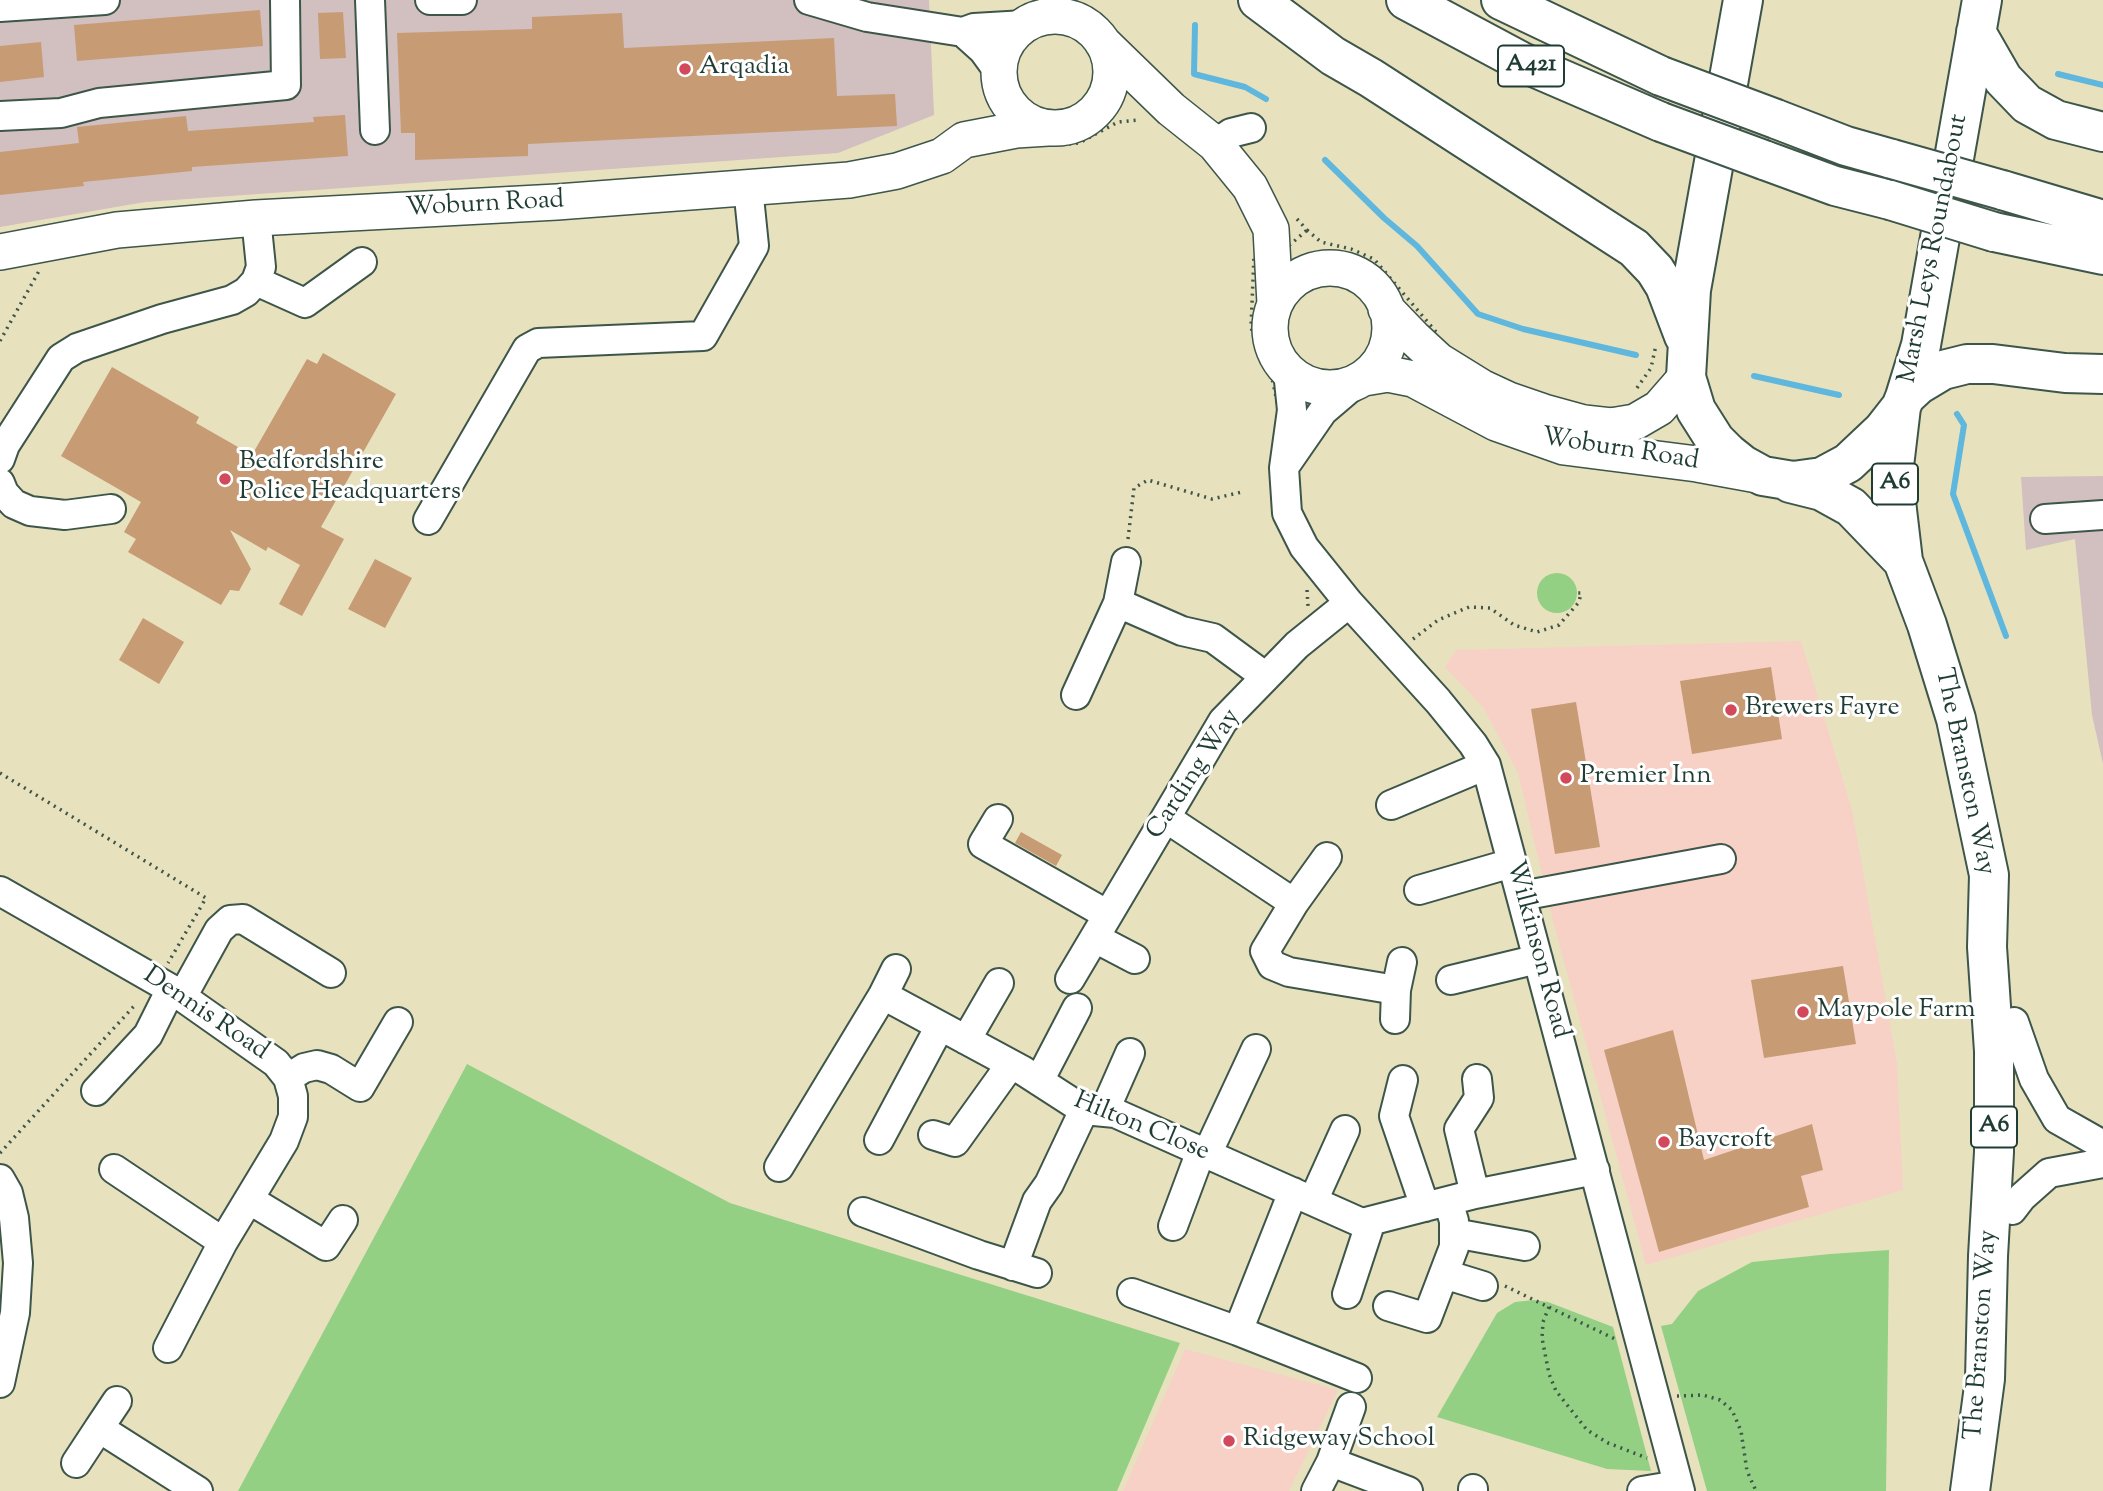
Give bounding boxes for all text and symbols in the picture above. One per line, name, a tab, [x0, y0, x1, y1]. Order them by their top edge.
road number: A421	[1498, 46, 1564, 86]
place label: Arqadia	[699, 53, 790, 85]
marker: Arqadia	[677, 61, 693, 77]
street label: Marsh Leys Roundabout	[1894, 112, 1976, 386]
street label: Woburn Road	[405, 186, 565, 226]
street label: Woburn Road	[1539, 423, 1701, 479]
place label: Bedfordshire Police Headquarters	[239, 448, 461, 510]
road number: A6	[1872, 463, 1918, 504]
marker: Bedfordshire Police Headquarters	[217, 471, 233, 487]
street label: The Branston Way	[1926, 666, 2000, 878]
place label: Brewers Fayre	[1745, 694, 1900, 726]
marker: Brewers Fayre	[1723, 702, 1739, 718]
street label: Carding Way	[1141, 704, 1249, 846]
place label: Premier Inn	[1580, 762, 1712, 794]
marker: Premier Inn	[1558, 770, 1574, 786]
street label: Wilkinson Road	[1497, 858, 1575, 1042]
street label: Dennis Road	[136, 962, 274, 1068]
place label: Maypole Farm	[1817, 996, 1976, 1028]
marker: Maypole Farm	[1795, 1004, 1811, 1020]
street label: Hilton Close	[1069, 1087, 1213, 1169]
road number: A6	[1971, 1106, 2017, 1148]
place label: Baycroft	[1678, 1126, 1772, 1158]
marker: Baycroft	[1656, 1134, 1672, 1150]
street label: The Branston Way	[1960, 1229, 2006, 1441]
place label: Ridgeway School	[1243, 1425, 1435, 1457]
marker: Ridgeway School	[1221, 1433, 1237, 1449]

